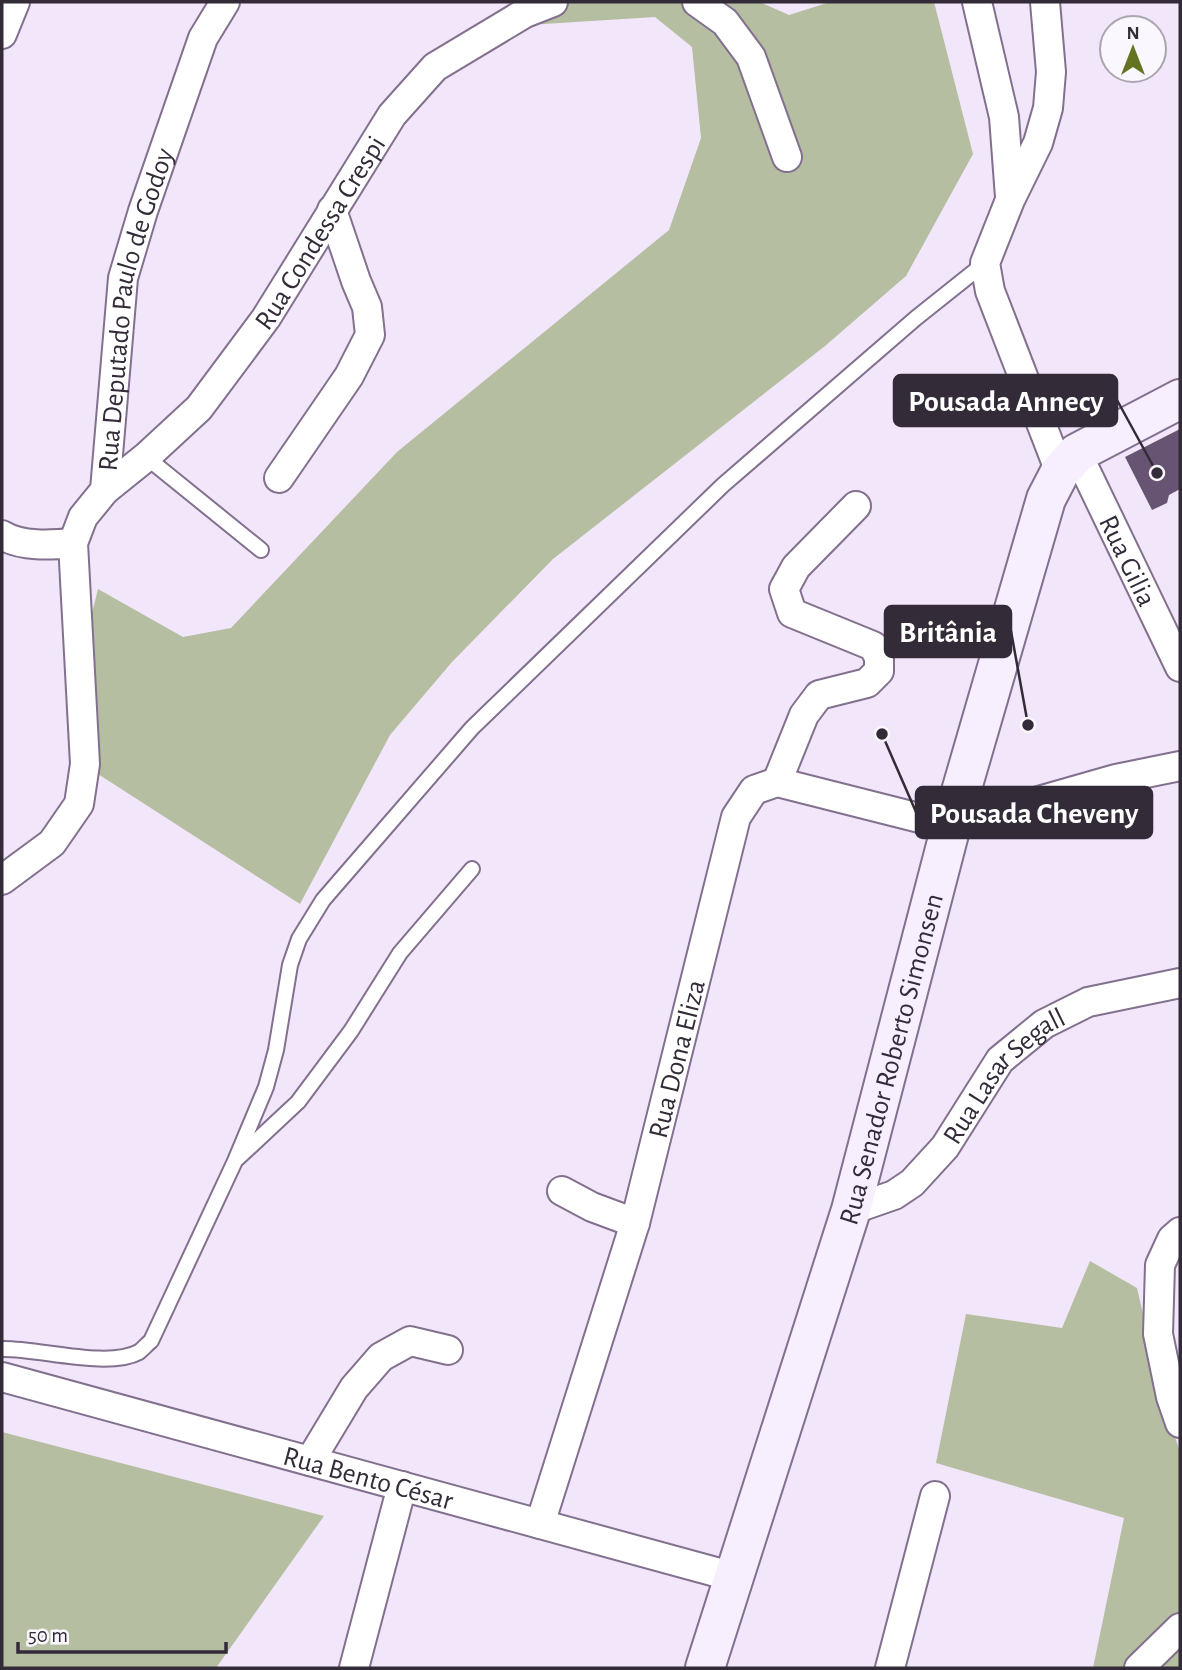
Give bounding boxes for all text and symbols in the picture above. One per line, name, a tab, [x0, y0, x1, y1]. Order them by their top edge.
north arrow	[1098, 14, 1168, 84]
text: N	[1126, 24, 1140, 43]
street label: Rua Condessa Crespi	[250, 132, 391, 336]
street label: Rua Deputado Paulo de Godoy	[95, 145, 180, 472]
callout: Pousada Annecy	[894, 375, 1117, 426]
text: Pousada Annecy	[908, 387, 1104, 417]
street label: Rua Gilia	[1093, 511, 1160, 611]
callout: Britânia	[885, 606, 1011, 657]
text: Britânia	[899, 618, 997, 648]
callout: Pousada Cheveny	[916, 787, 1152, 838]
text: Pousada Cheveny	[930, 799, 1139, 829]
street label: Rua Senador Roberto Simonsen	[835, 891, 949, 1228]
street label: Rua Dona Eliza	[645, 977, 711, 1141]
street label: Rua Lasar Segall	[939, 1004, 1070, 1149]
street label: Rua Bento César	[280, 1443, 456, 1516]
scale bar	[18, 1610, 226, 1654]
text: 50 m	[28, 1625, 68, 1646]

